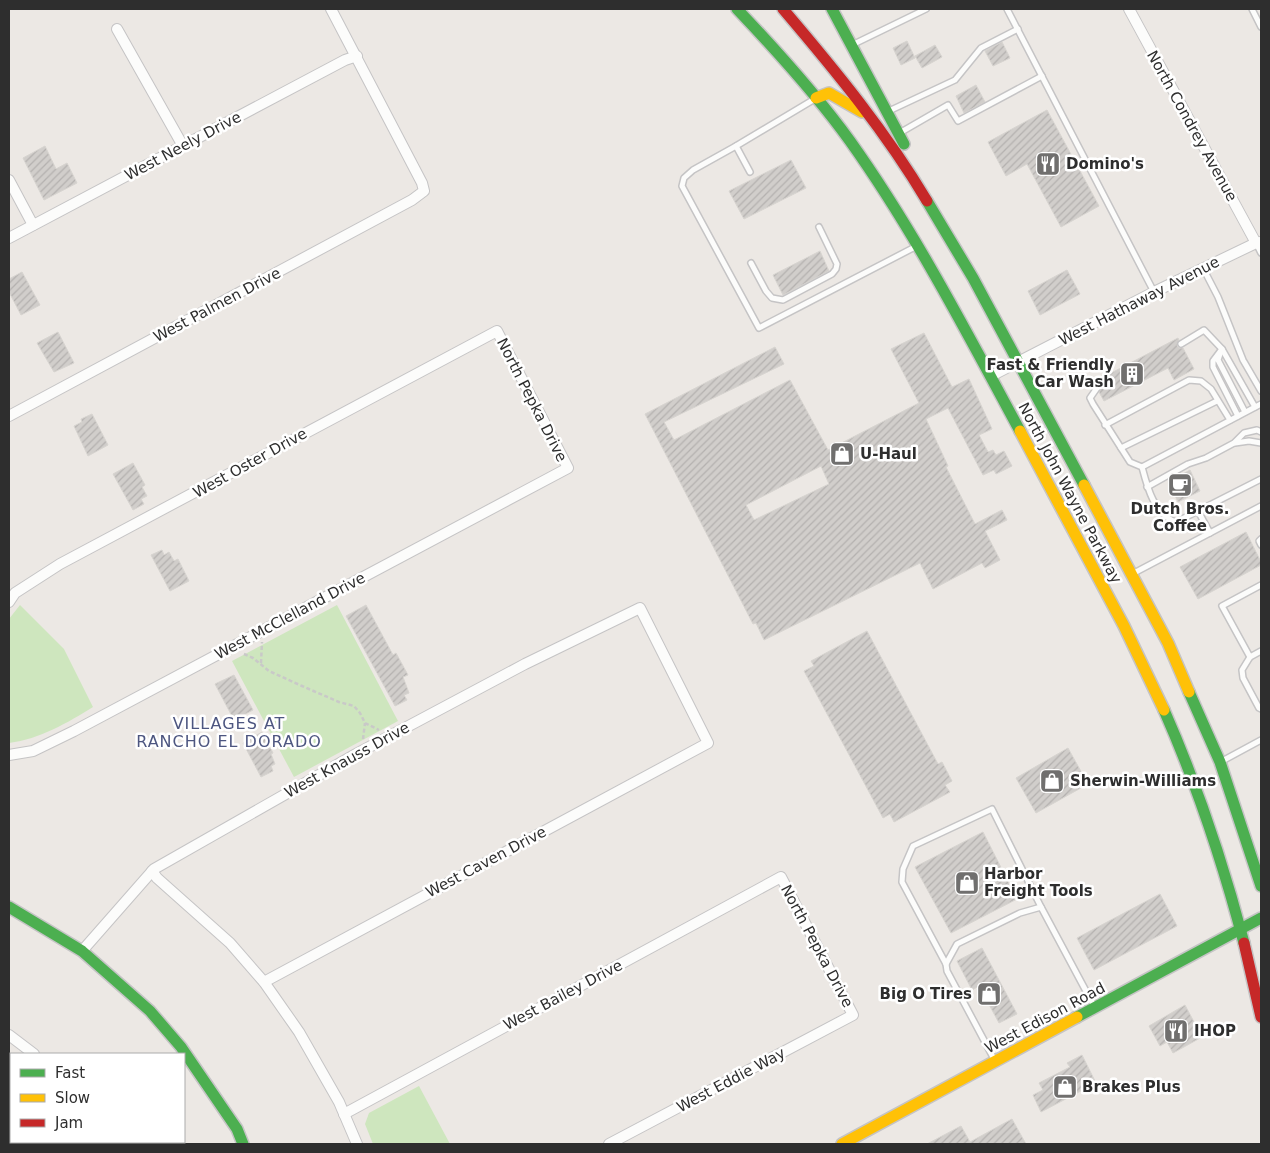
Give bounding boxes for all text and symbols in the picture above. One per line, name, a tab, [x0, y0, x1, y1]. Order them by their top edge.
street label: North Condrey Avenue	[1143, 47, 1241, 205]
street label: West Neely Drive	[122, 108, 244, 184]
restaurant icon: Domino's	[1035, 151, 1061, 177]
place label: Domino's	[1066, 155, 1144, 173]
street label: West Hathaway Avenue	[1056, 253, 1222, 349]
street label: West Palmen Drive	[150, 264, 284, 346]
street label: North Pepka Drive	[493, 335, 571, 465]
place label: Fast & Friendly Car Wash	[987, 356, 1114, 391]
building icon: Fast & Friendly Car Wash	[1119, 361, 1145, 387]
street label: North John Wayne Parkway	[1015, 399, 1125, 587]
street label: West Oster Drive	[190, 424, 310, 502]
shop icon: U-Haul	[829, 441, 855, 467]
place label: U-Haul	[860, 445, 917, 463]
cafe icon: Dutch Bros. Coffee	[1167, 472, 1193, 498]
place label: Dutch Bros. Coffee	[1131, 500, 1229, 535]
street label: West McClelland Drive	[212, 569, 368, 663]
district label: VILLAGES AT RANCHO EL DORADO	[136, 714, 322, 751]
street label: West Knauss Drive	[281, 718, 413, 802]
shop icon: Sherwin-Williams	[1039, 768, 1065, 794]
place label: Sherwin-Williams	[1070, 772, 1216, 790]
street label: West Caven Drive	[423, 823, 549, 901]
place label: Harbor Freight Tools	[984, 865, 1093, 900]
shop icon: Harbor Freight Tools	[954, 870, 980, 896]
street label: North Pepka Drive	[777, 882, 857, 1010]
street label: West Bailey Drive	[500, 956, 626, 1034]
street label: West Edison Road	[982, 979, 1108, 1057]
shop icon: Big O Tires	[976, 981, 1002, 1007]
place label: Big O Tires	[880, 985, 972, 1003]
restaurant icon: IHOP	[1163, 1018, 1189, 1044]
place label: IHOP	[1194, 1022, 1236, 1040]
street label: West Eddie Way	[674, 1044, 788, 1116]
legend	[10, 1053, 185, 1143]
text: Fast	[55, 1064, 85, 1082]
shop icon: Brakes Plus	[1052, 1074, 1078, 1100]
place label: Brakes Plus	[1082, 1078, 1181, 1096]
text: Slow	[55, 1089, 90, 1107]
text: Jam	[54, 1114, 83, 1132]

